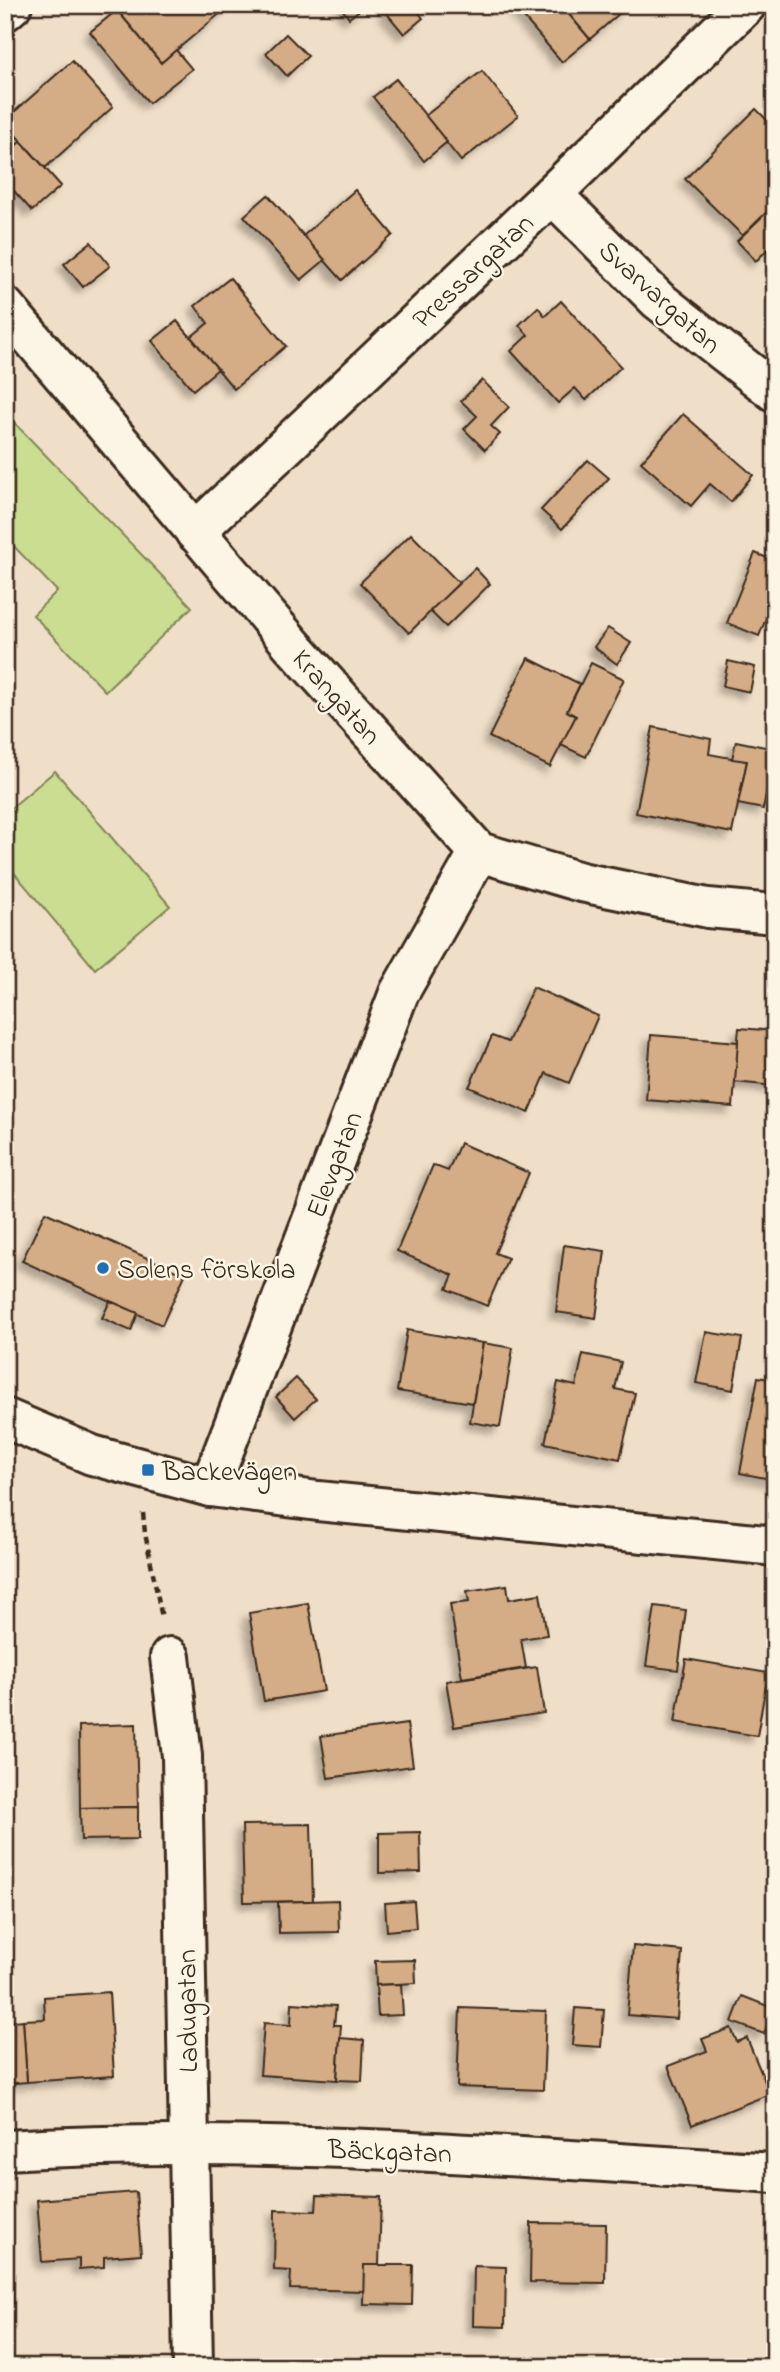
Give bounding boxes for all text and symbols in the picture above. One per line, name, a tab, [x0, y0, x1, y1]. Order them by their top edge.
street label: Pressargatan	[404, 205, 545, 340]
street label: Svarvargatan	[588, 232, 729, 365]
street label: Krangatan	[281, 641, 390, 756]
street label: Elevgatan	[297, 1106, 375, 1224]
place label: Solens förskola	[117, 1251, 296, 1292]
marker: Solens förskola	[95, 1260, 111, 1276]
place label: Backevägen	[161, 1453, 297, 1494]
marker: Backevägen	[140, 1462, 156, 1478]
street label: Ladugatan	[168, 1949, 211, 2073]
street label: Bäckgatan	[326, 2131, 452, 2176]

